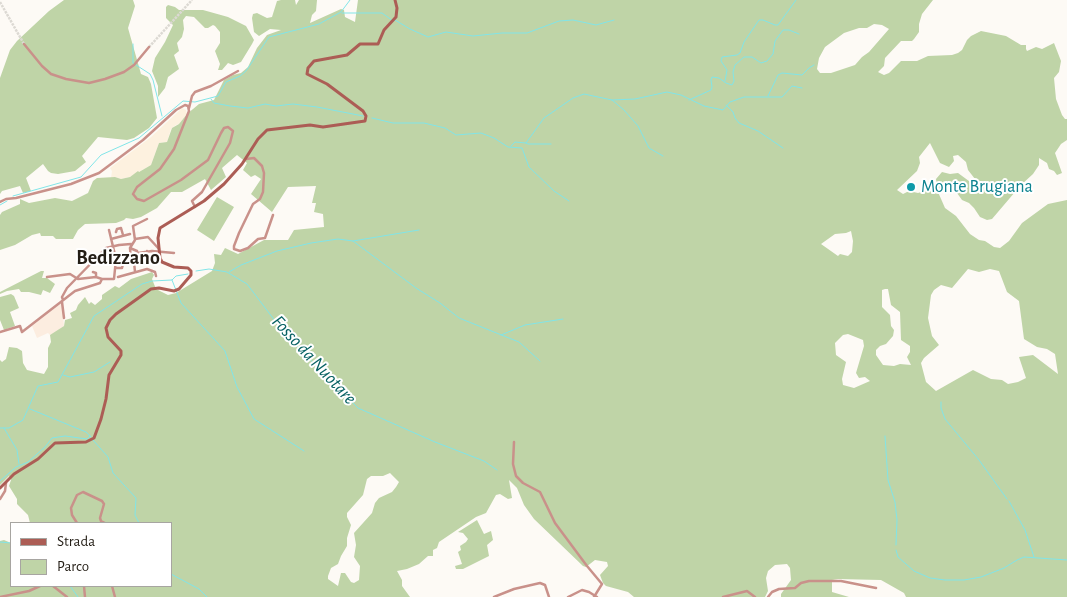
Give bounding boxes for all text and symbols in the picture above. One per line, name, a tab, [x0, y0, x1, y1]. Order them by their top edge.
place label: Monte Brugiana	[921, 176, 1033, 198]
marker: Monte Brugiana	[905, 181, 917, 193]
district label: Bedizzano	[76, 246, 160, 270]
water label: Fosso da Nuotare	[267, 311, 361, 409]
legend	[10, 522, 172, 587]
text: Strada	[57, 534, 95, 549]
text: Parco	[57, 559, 89, 574]

